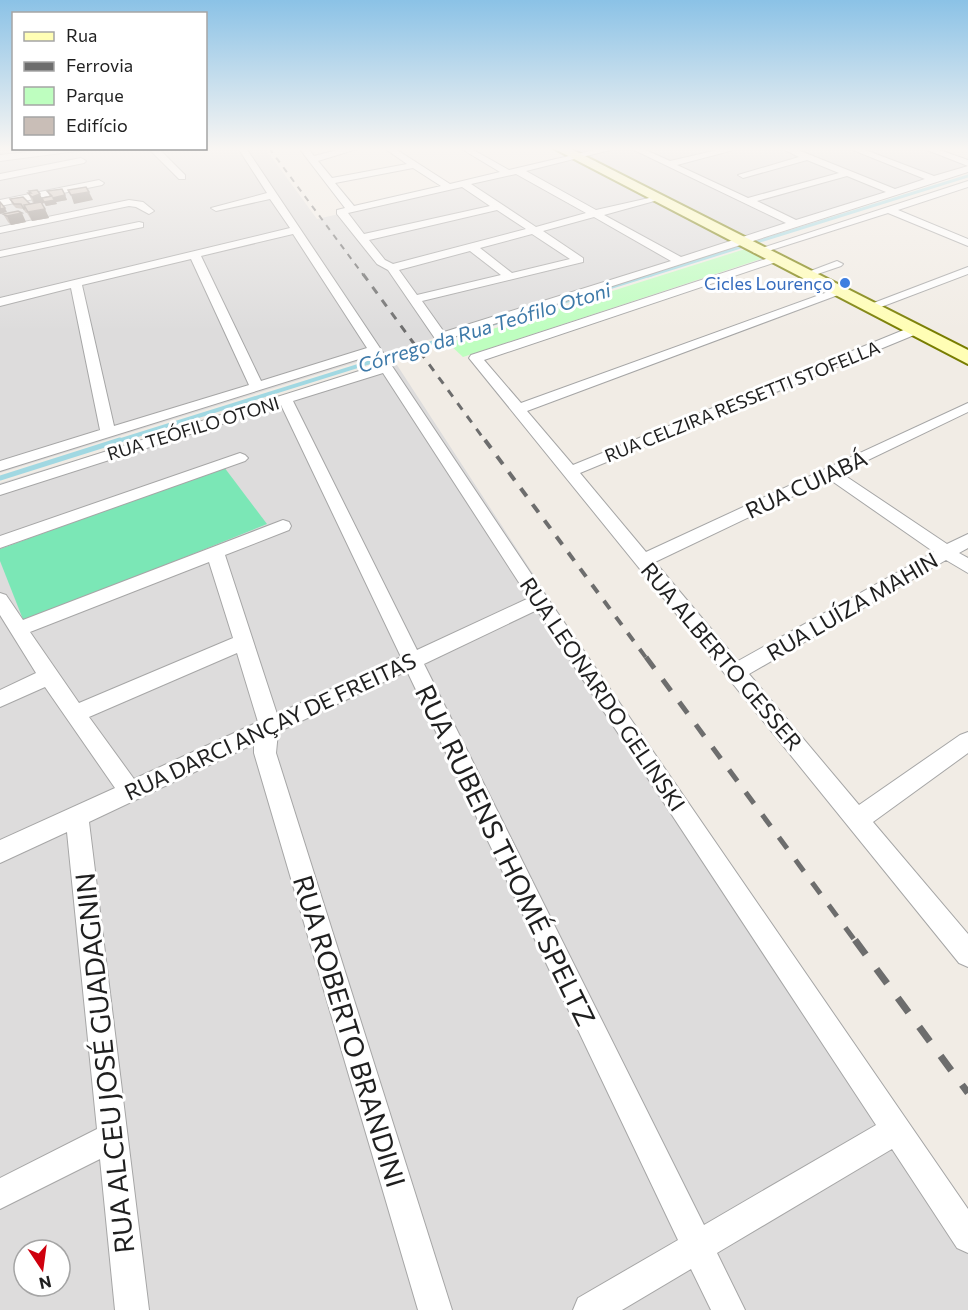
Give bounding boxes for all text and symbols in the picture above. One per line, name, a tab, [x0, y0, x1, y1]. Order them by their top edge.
legend	[12, 12, 207, 150]
text: Rua	[66, 24, 97, 46]
text: Ferrovia	[66, 54, 133, 76]
text: Parque	[66, 84, 124, 106]
text: Edifício	[66, 114, 128, 136]
place label: Cicles Lourenço	[704, 272, 833, 294]
marker: Cicles Lourenço	[838, 276, 852, 290]
water label: Córrego da Rua Teófilo Otoni	[355, 277, 614, 377]
street label: RUA CELZIRA RESSETTI STOFELLA	[601, 336, 883, 466]
street label: RUA TEÓFILO OTONI	[104, 391, 282, 465]
street label: RUA CUIABÁ	[741, 444, 871, 524]
street label: RUA LUÍZA MAHIN	[762, 546, 942, 666]
street label: RUA ALBERTO GESSER	[636, 557, 809, 756]
street label: RUA LEONARDO GELINSKI	[515, 572, 691, 816]
street label: RUA DARCI ANÇAY DE FREITAS	[120, 646, 420, 806]
street label: RUA RUBENS THOMÉ SPELTZ	[409, 679, 603, 1031]
street label: RUA ALCEU JOSÉ GUADAGNIN	[68, 871, 140, 1255]
street label: RUA ROBERTO BRANDINI	[287, 871, 413, 1191]
north arrow	[12, 1238, 72, 1298]
text: N	[38, 1272, 53, 1294]

